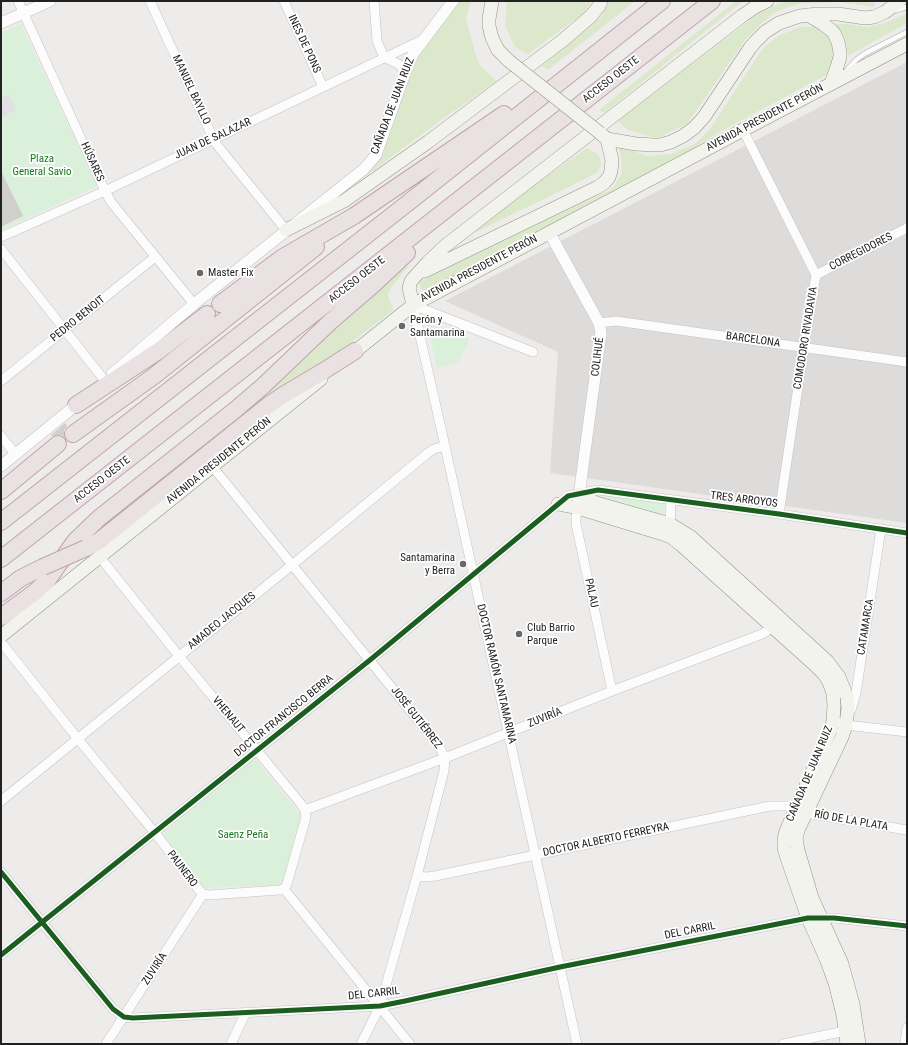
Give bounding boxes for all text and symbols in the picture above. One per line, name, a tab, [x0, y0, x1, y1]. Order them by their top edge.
street label: INES DE PONS	[285, 13, 323, 75]
street label: MANUEL BAYLLO	[169, 53, 213, 127]
street label: ACCESO OESTE	[580, 54, 642, 106]
street label: CAÑADA DE JUAN RUIZ	[368, 56, 418, 156]
street label: AVENIDA PRESIDENTE PERÓN	[704, 81, 826, 155]
street label: JUAN DE SALAZAR	[173, 115, 253, 163]
street label: HÚSARES	[77, 140, 107, 184]
park label: Plaza General Savio	[12, 152, 72, 178]
street label: CORREGIDORES	[827, 230, 895, 274]
street label: AVENIDA PRESIDENTE PERÓN	[418, 232, 540, 306]
street label: ACCESO OESTE	[326, 254, 388, 306]
place label: Master Fix	[208, 266, 254, 280]
marker: Master Fix	[195, 268, 205, 278]
street label: COMODORO RIVADAVIA	[791, 286, 821, 390]
street label: PEDRO BENOIT	[48, 293, 108, 345]
place label: Perón y Santamarina	[410, 313, 465, 339]
marker: Perón y Santamarina	[397, 321, 407, 331]
street label: BARCELONA	[725, 330, 781, 350]
street label: COLIHUÉ	[589, 337, 607, 377]
street label: AVENIDA PRESIDENTE PERÓN	[164, 415, 274, 507]
street label: ACCESO OESTE	[71, 454, 133, 506]
street label: TRES ARROYOS	[710, 489, 778, 511]
place label: Santamarina y Berra	[400, 551, 455, 577]
marker: Santamarina y Berra	[458, 559, 468, 569]
street label: PALAU	[581, 577, 601, 609]
street label: AMADEO JACQUES	[185, 590, 259, 652]
street label: CATAMARCA	[855, 598, 877, 656]
street label: DOCTOR RAMÓN SANTAMARINA	[473, 603, 519, 745]
place label: Club Barrio Parque	[527, 621, 575, 647]
marker: Club Barrio Parque	[514, 629, 524, 639]
street label: DOCTOR FRANCISCO BERRA	[232, 672, 336, 760]
street label: JOSÉ GUTIÉRREZ	[388, 684, 444, 752]
street label: VHENAUT	[209, 694, 247, 736]
street label: ZUVIRÍA	[526, 705, 564, 731]
street label: CAÑADA DE JUAN RUIZ	[784, 724, 836, 824]
street label: RÍO DE LA PLATA	[813, 808, 889, 834]
street label: DOCTOR ALBERTO FERREYRA	[542, 820, 670, 860]
park label: Saenz Peña	[218, 828, 268, 842]
street label: PAUNERO	[164, 848, 200, 890]
street label: DEL CARRIL	[663, 920, 717, 942]
street label: ZUVIRÍA	[140, 950, 170, 988]
street label: DEL CARRIL	[348, 985, 400, 1003]

